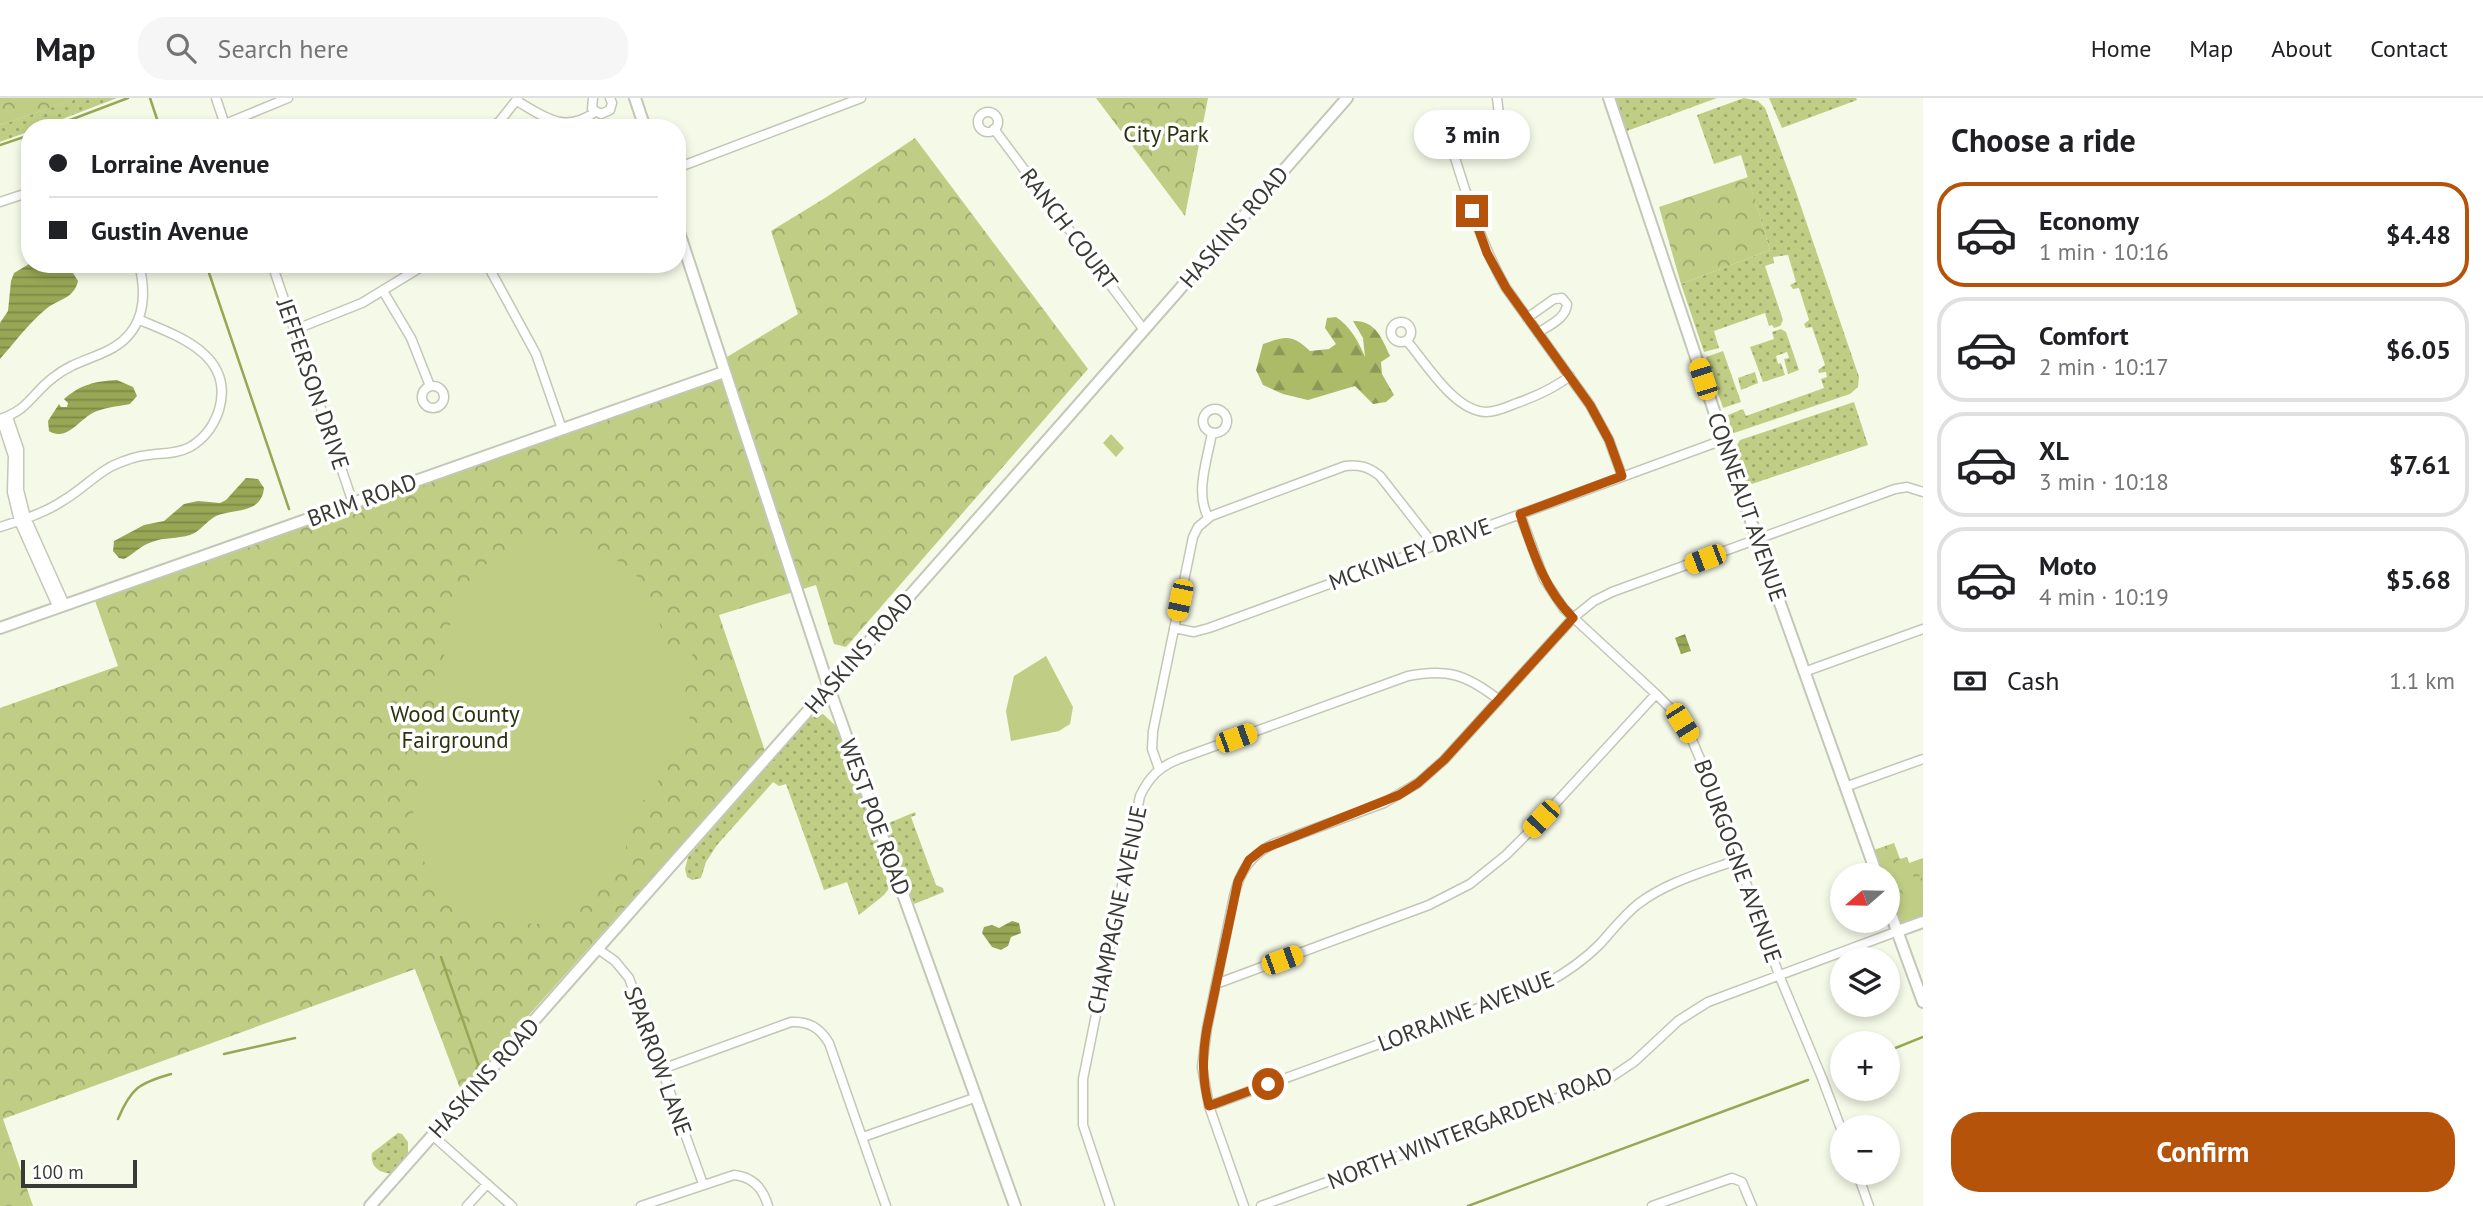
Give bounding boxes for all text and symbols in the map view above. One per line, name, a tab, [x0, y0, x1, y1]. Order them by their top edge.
search box	[138, 17, 628, 80]
text: Map	[35, 27, 96, 70]
icon: search	[162, 29, 200, 67]
text: Search here	[218, 32, 349, 65]
text: Home	[2091, 33, 2151, 64]
text: Map	[2189, 33, 2233, 64]
text: About	[2271, 33, 2332, 64]
text: Contact	[2370, 33, 2448, 64]
callout: 3 min	[1414, 109, 1530, 158]
park label: City Park	[1123, 119, 1209, 148]
text: Choose a ride	[1951, 119, 2136, 161]
text: 3 min	[1444, 120, 1500, 149]
text: Lorraine Avenue	[91, 147, 270, 180]
street label: HASKINS ROAD	[1173, 160, 1294, 294]
street label: RANCH COURT	[1014, 162, 1125, 296]
route end	[1456, 195, 1488, 227]
icon: car	[1955, 203, 2018, 266]
text: Economy	[2039, 204, 2139, 237]
text: Gustin Avenue	[91, 214, 249, 247]
text: $4.48	[2386, 218, 2451, 251]
text: 1 min · 10:16	[2039, 237, 2169, 266]
street label: JEFFERSON DRIVE	[270, 293, 356, 473]
icon: car	[1955, 318, 2018, 381]
text: Comfort	[2039, 319, 2129, 352]
text: $6.05	[2386, 333, 2451, 366]
text: 2 min · 10:17	[2039, 352, 2169, 381]
car	[1687, 356, 1720, 402]
street label: CONNEAUT AVENUE	[1702, 409, 1793, 605]
icon: car	[1955, 433, 2018, 496]
text: XL	[2039, 434, 2069, 467]
text: $7.61	[2389, 448, 2451, 481]
street label: BRIM ROAD	[303, 466, 421, 533]
text: 3 min · 10:18	[2039, 467, 2169, 496]
street label: MCKINLEY DRIVE	[1325, 511, 1495, 596]
car	[1682, 542, 1729, 576]
icon: car	[1955, 548, 2018, 611]
text: Moto	[2039, 549, 2097, 582]
text: $5.68	[2386, 563, 2451, 596]
car	[1166, 577, 1195, 623]
text: 4 min · 10:19	[2039, 582, 2169, 611]
street label: HASKINS ROAD	[798, 586, 919, 720]
icon: cash	[1951, 662, 1989, 700]
text: Cash	[2007, 664, 2059, 697]
text: 1.1 km	[2389, 666, 2455, 695]
park label: Wood County Fairground	[390, 699, 520, 754]
car	[1662, 700, 1703, 746]
car	[1213, 721, 1260, 755]
street label: WEST POE ROAD	[834, 735, 917, 899]
street label: BOURGOGNE AVENUE	[1688, 755, 1789, 967]
car	[1519, 796, 1564, 842]
street label: CHAMPAGNE AVENUE	[1080, 803, 1153, 1017]
north arrow	[1830, 863, 1900, 933]
map controls	[1830, 863, 1900, 1185]
car	[1259, 943, 1306, 977]
button: layers	[1830, 947, 1900, 1017]
street label: LORRAINE AVENUE	[1373, 964, 1558, 1058]
street label: SPARROW LANE	[618, 982, 699, 1139]
street label: HASKINS ROAD	[422, 1011, 545, 1144]
button: +	[1830, 1031, 1900, 1101]
street label: NORTH WINTERGARDEN ROAD	[1323, 1060, 1616, 1195]
route start	[1252, 1068, 1284, 1100]
button: Confirm	[1951, 1112, 2455, 1192]
button: −	[1830, 1115, 1900, 1185]
scale bar	[21, 1157, 136, 1189]
text: 100 m	[32, 1160, 84, 1184]

